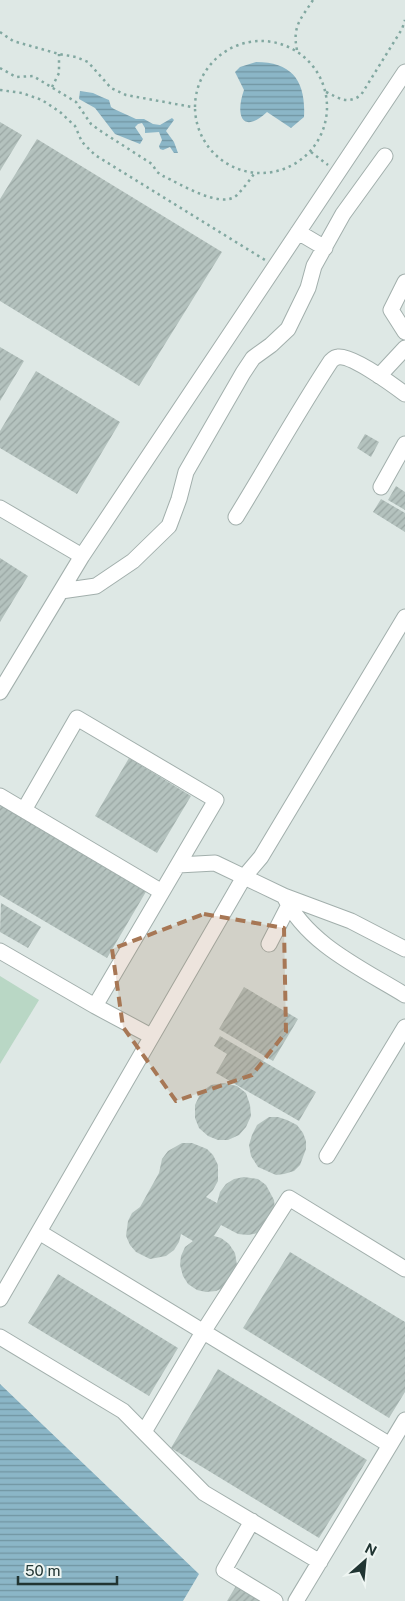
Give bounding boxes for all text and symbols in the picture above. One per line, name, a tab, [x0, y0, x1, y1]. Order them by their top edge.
north arrow	[340, 1536, 390, 1586]
text: N	[362, 1540, 379, 1559]
scale bar	[18, 1554, 116, 1586]
text: 50 m	[25, 1562, 60, 1579]

